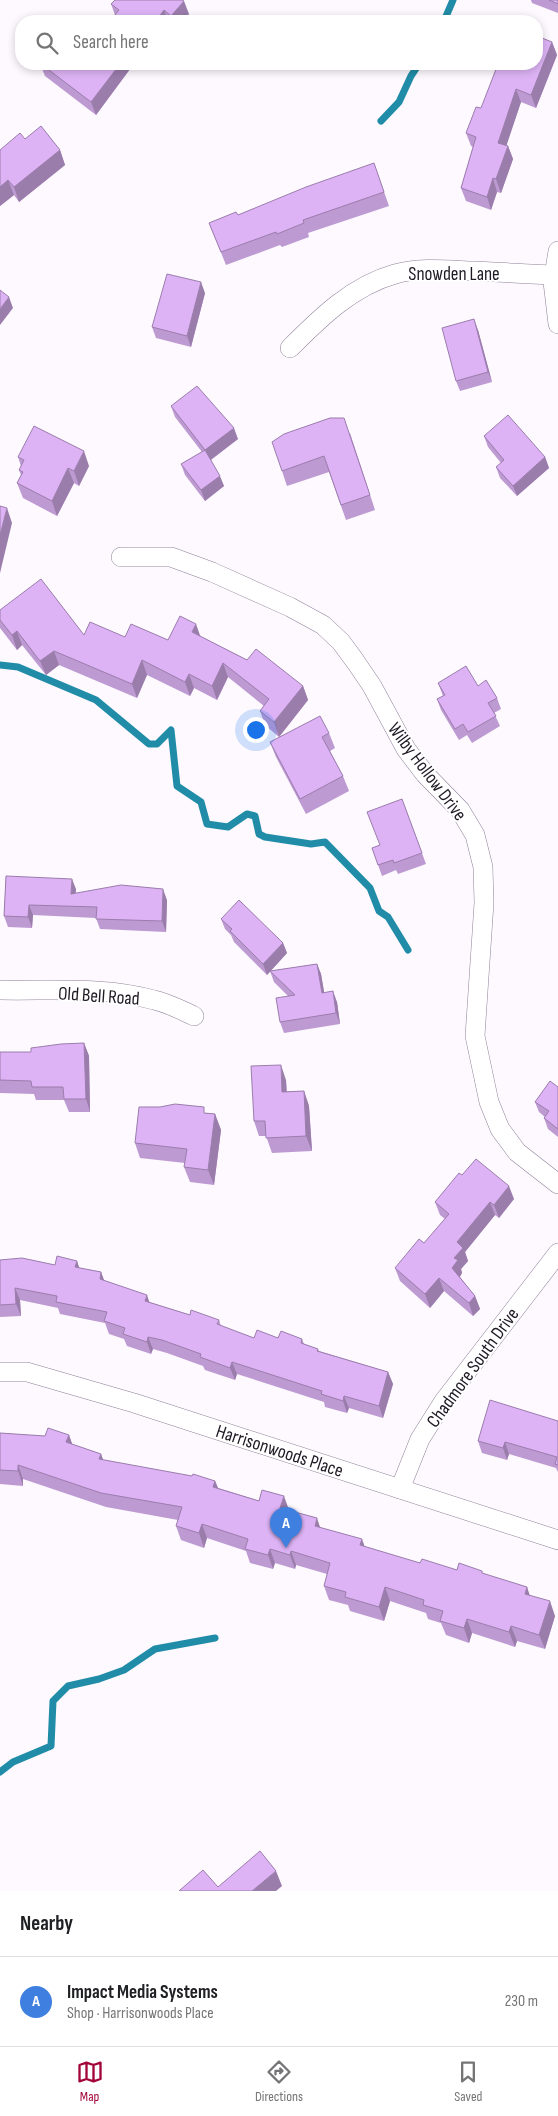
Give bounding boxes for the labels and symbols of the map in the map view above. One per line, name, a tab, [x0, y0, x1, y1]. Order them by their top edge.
street label: Snowden Lane	[408, 263, 500, 286]
your location	[243, 717, 269, 743]
street label: Wilby Hollow Drive	[382, 718, 471, 825]
street label: Old Bell Road	[57, 982, 140, 1011]
street label: Chadmore South Drive	[422, 1303, 524, 1432]
street label: Harrisonwoods Place	[213, 1420, 346, 1483]
pin: A	[270, 1507, 302, 1548]

